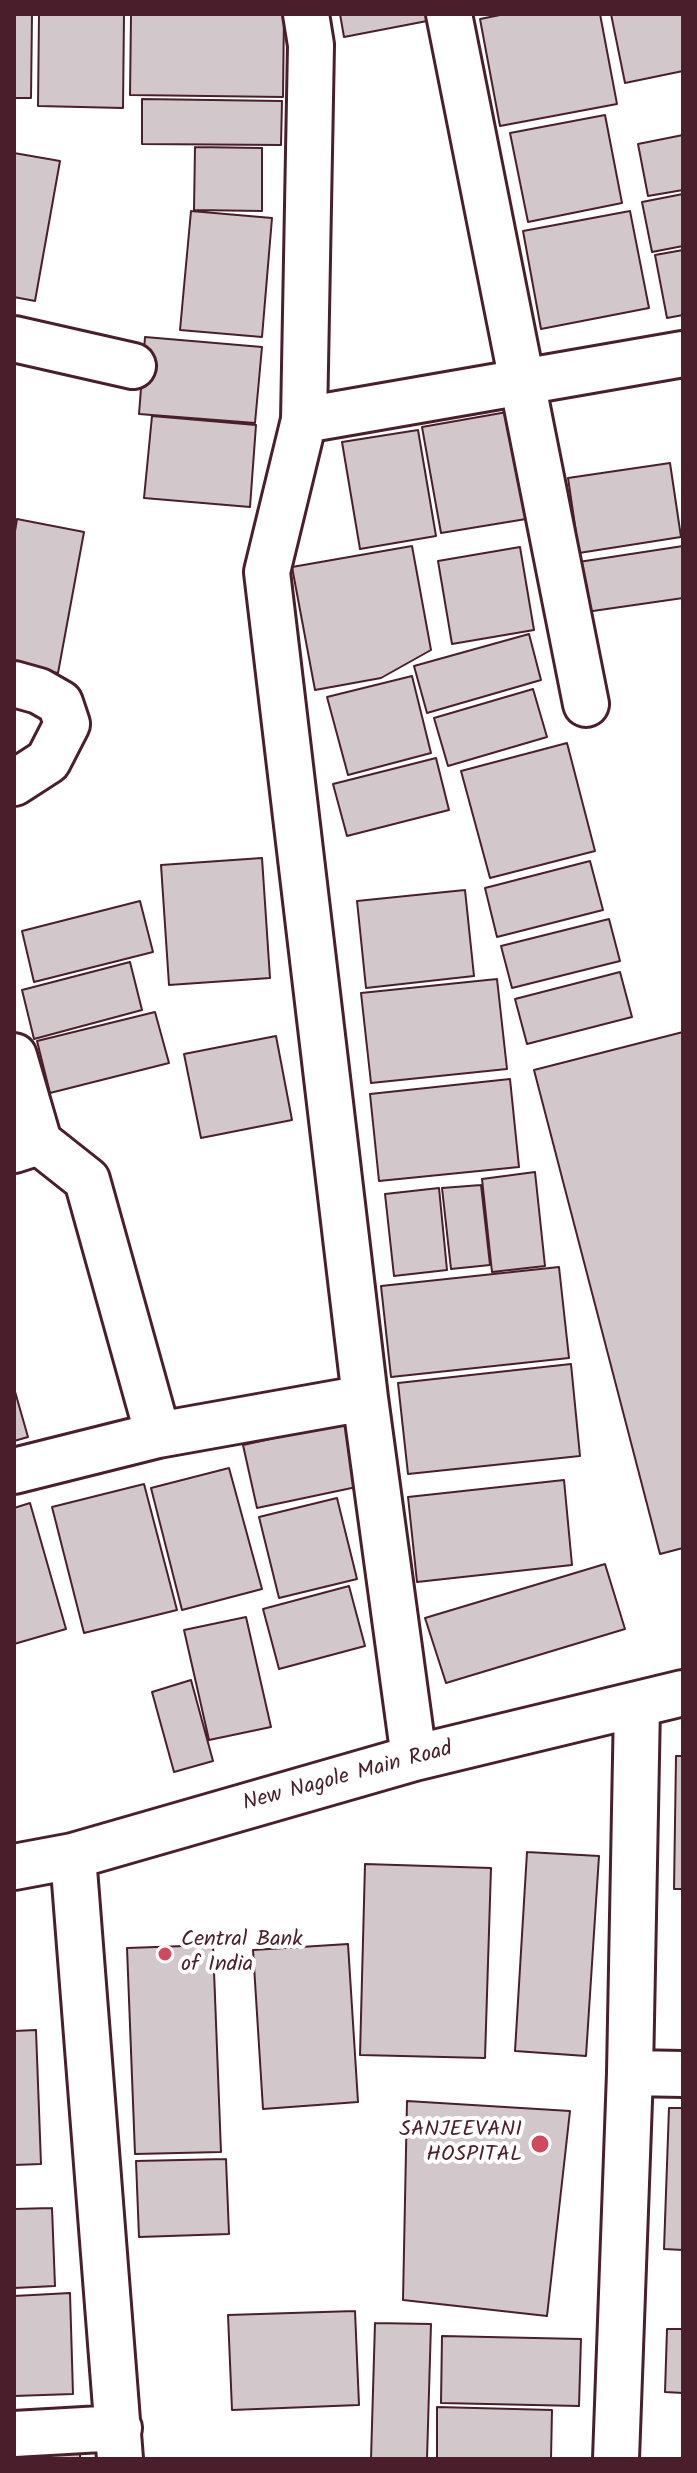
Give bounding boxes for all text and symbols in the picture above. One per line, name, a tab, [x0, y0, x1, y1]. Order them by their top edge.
street label: New Nagole Main Road	[240, 1737, 456, 1819]
place label: Central Bank of India	[181, 1928, 303, 1980]
marker: Central Bank of India	[156, 1945, 174, 1963]
place label: SANJEEVANI HOSPITAL	[399, 2118, 522, 2170]
marker: SANJEEVANI HOSPITAL	[529, 2133, 551, 2155]

